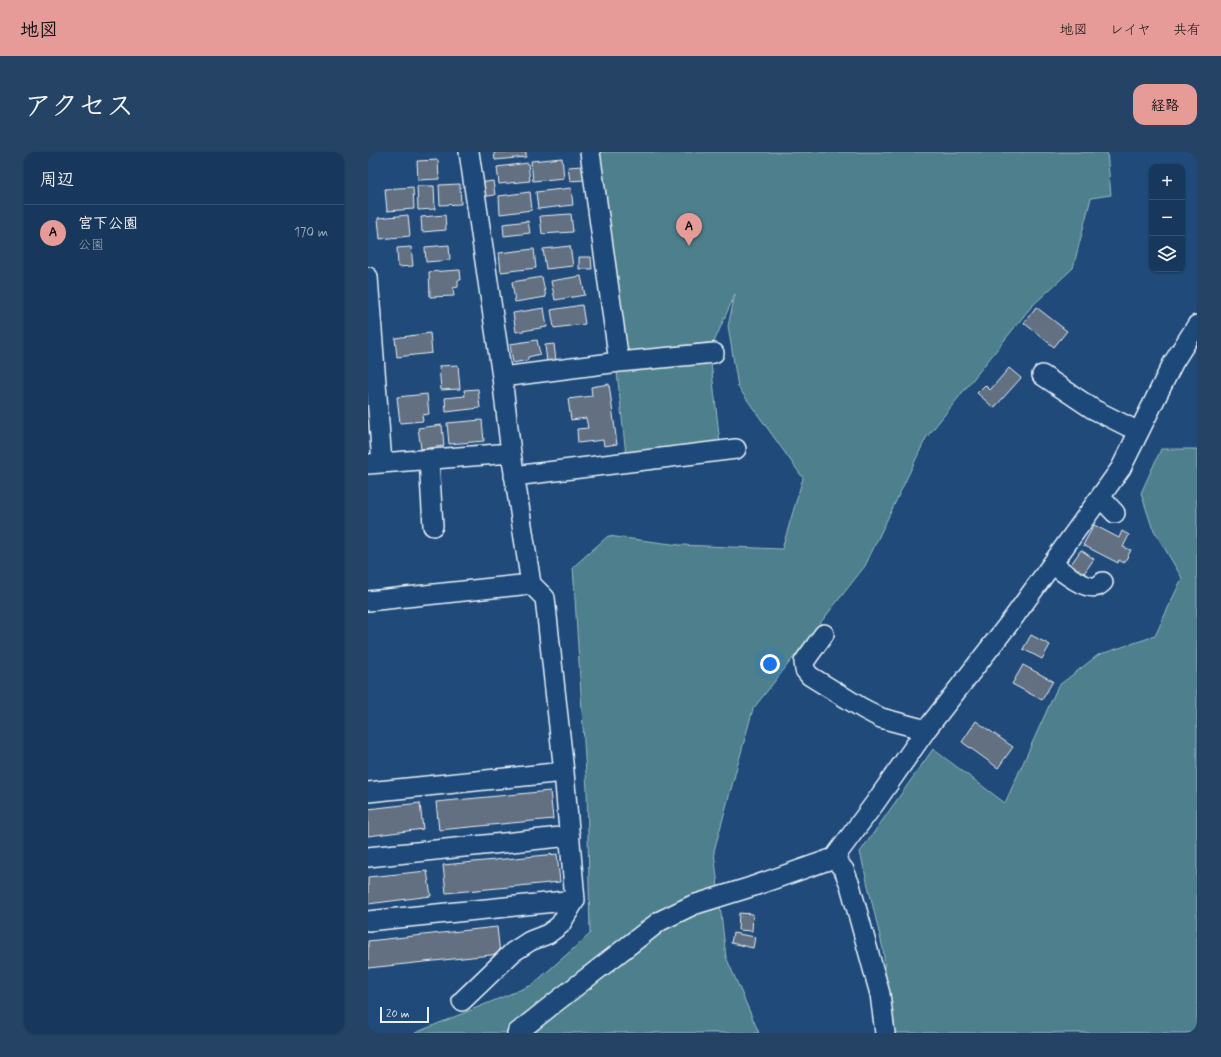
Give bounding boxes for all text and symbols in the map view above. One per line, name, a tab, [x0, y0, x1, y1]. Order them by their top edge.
text: 地図	[20, 18, 58, 43]
text: 地図	[1060, 21, 1088, 39]
text: レイヤ	[1110, 21, 1151, 39]
text: 共有	[1173, 21, 1201, 39]
button: 経路	[1133, 84, 1197, 125]
text: アクセス	[24, 89, 134, 126]
map controls	[1149, 164, 1185, 272]
button: +	[1149, 164, 1185, 200]
text: 周辺	[40, 169, 74, 191]
button: −	[1149, 200, 1185, 236]
pin: A	[676, 213, 702, 246]
text: 宮下公園	[78, 214, 138, 234]
text: A	[49, 224, 57, 241]
text: 170 m	[294, 224, 328, 241]
button: layers	[1149, 236, 1185, 272]
text: 公園	[78, 237, 104, 254]
your location	[760, 654, 780, 674]
scale bar	[380, 1005, 429, 1024]
text: 20 m	[386, 1007, 409, 1021]

